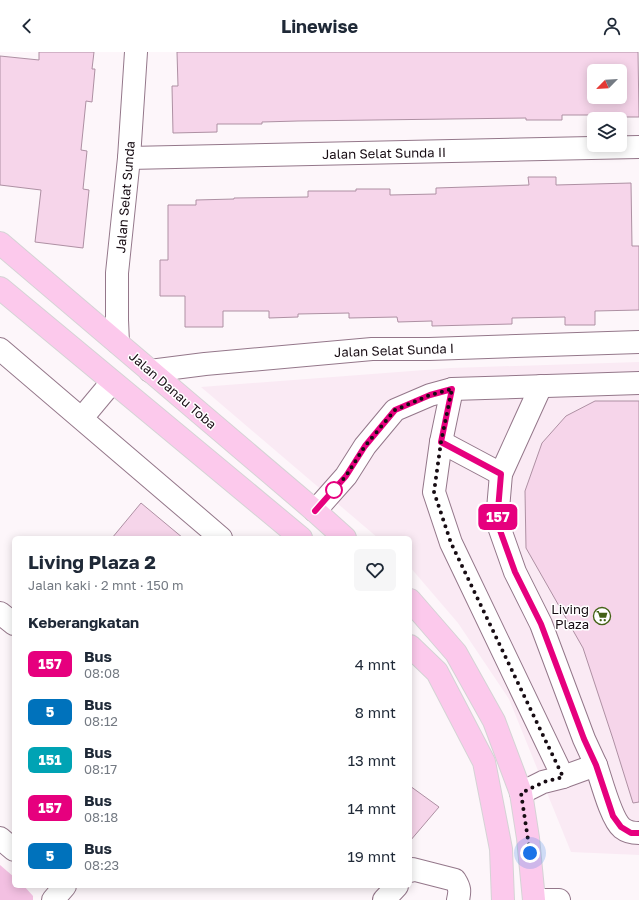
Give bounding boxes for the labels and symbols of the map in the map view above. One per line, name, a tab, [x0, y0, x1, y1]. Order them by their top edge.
north arrow	[587, 64, 627, 104]
street label: Jalan Selat Sunda	[112, 140, 138, 254]
street label: Jalan Selat Sunda II	[322, 144, 446, 162]
street label: Jalan Selat Sunda I	[334, 340, 454, 360]
street label: Jalan Danau Toba	[126, 348, 220, 432]
unlabelled marker	[325, 481, 343, 499]
line badge: 157	[475, 504, 521, 530]
place label: Living Plaza	[551, 601, 589, 632]
supermarket icon: Living Plaza	[592, 606, 612, 626]
your location	[520, 843, 540, 863]

